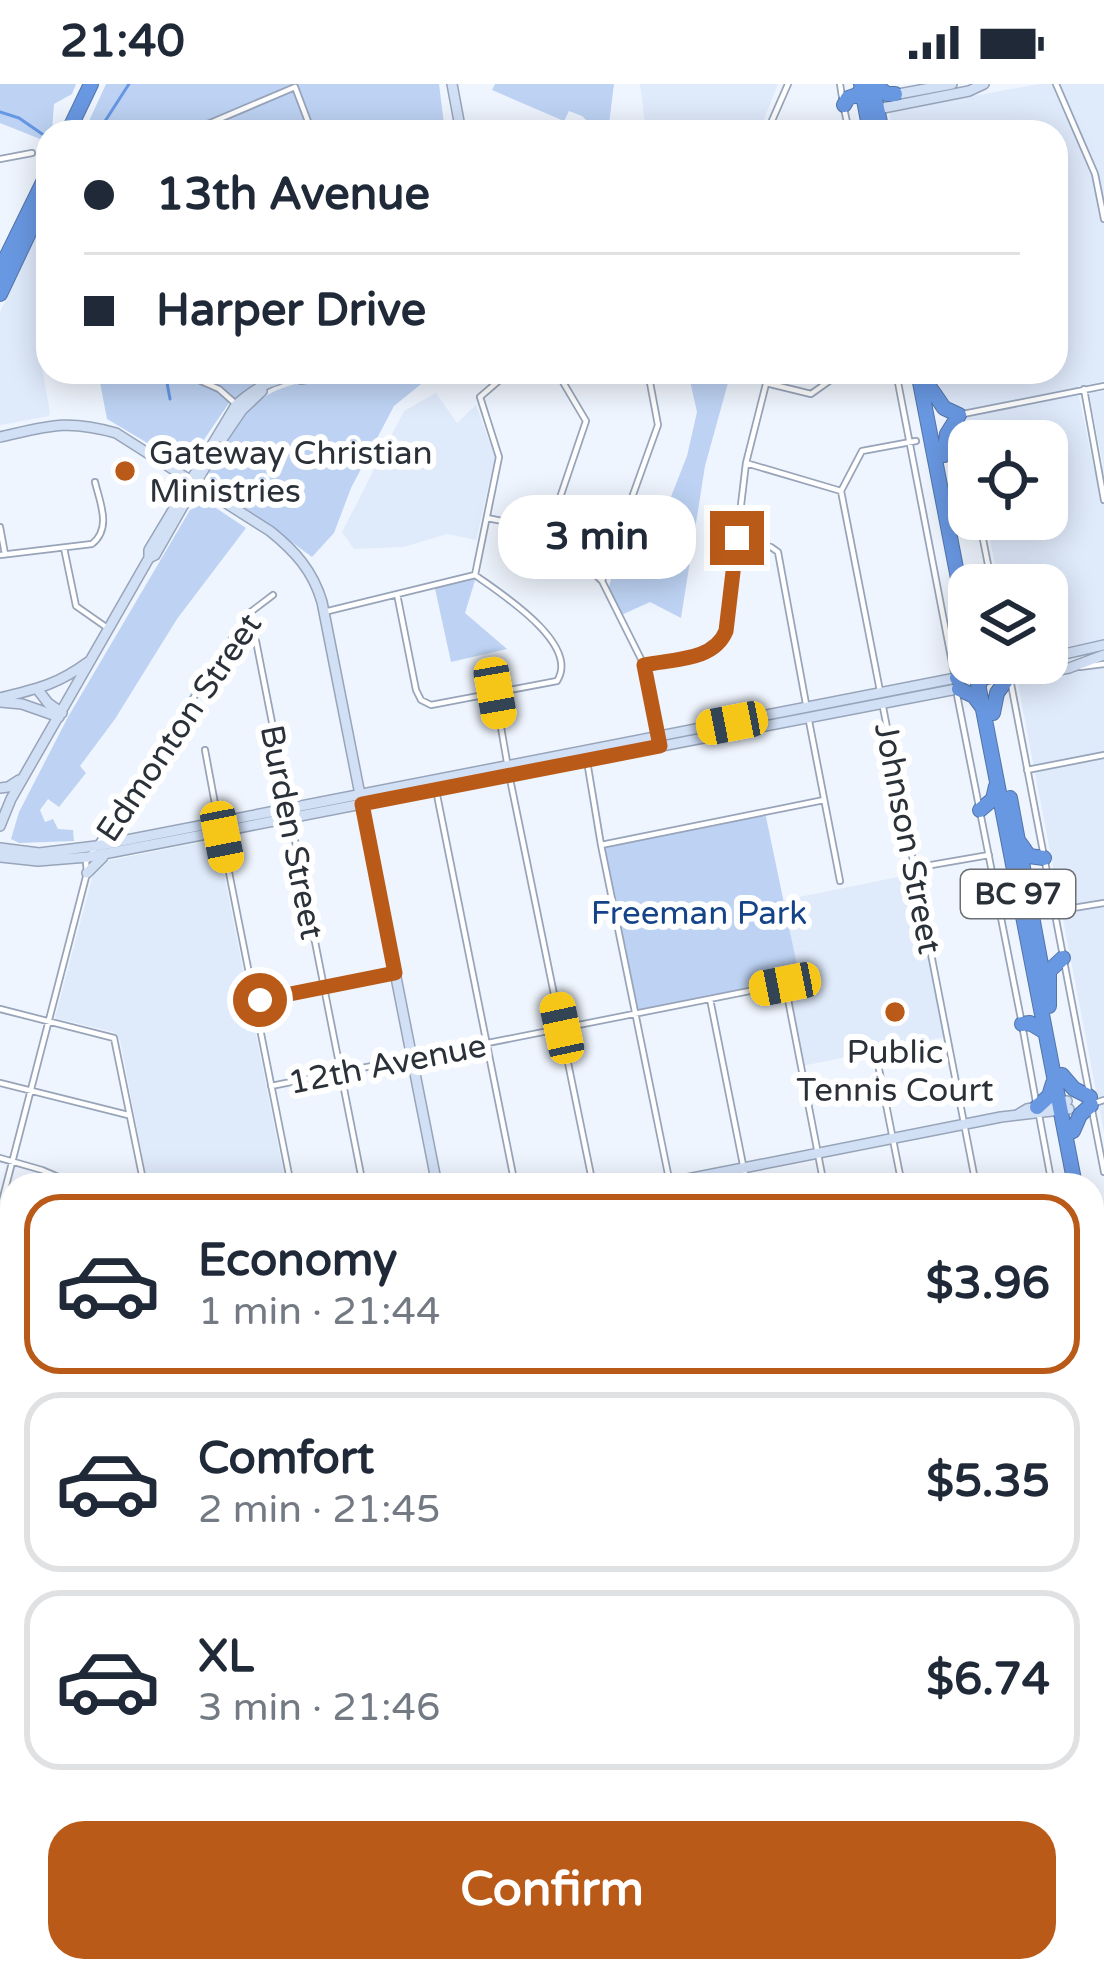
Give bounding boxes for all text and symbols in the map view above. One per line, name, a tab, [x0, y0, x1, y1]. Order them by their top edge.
text: 21:40	[60, 15, 185, 69]
text: 13th Avenue	[156, 168, 430, 222]
text: Harper Drive	[156, 284, 426, 338]
map controls	[948, 420, 1068, 684]
button: locate	[948, 420, 1068, 540]
place label: Gateway Christian Ministries	[149, 434, 433, 511]
marker: Gateway Christian Ministries	[112, 458, 138, 484]
callout: 3 min	[497, 496, 695, 580]
route end	[710, 511, 764, 565]
text: 3 min	[545, 513, 649, 560]
button: layers	[948, 564, 1068, 684]
street label: Edmonton Street	[88, 606, 270, 849]
car	[471, 654, 519, 732]
car	[693, 698, 771, 748]
street label: Johnson Street	[866, 719, 949, 957]
street label: Burden Street	[252, 722, 331, 943]
car	[197, 798, 247, 876]
road number: BC 97	[961, 870, 1075, 918]
park label: Freeman Park	[591, 894, 807, 933]
car	[746, 959, 824, 1009]
route start	[233, 973, 287, 1027]
car	[537, 989, 587, 1067]
marker: Public Tennis Court	[882, 999, 908, 1025]
street label: 12th Avenue	[285, 1026, 490, 1103]
place label: Public Tennis Court	[796, 1033, 994, 1110]
icon: car	[54, 1230, 162, 1338]
text: Economy	[198, 1234, 397, 1288]
text: $3.96	[926, 1257, 1050, 1311]
text: 1 min · 21:44	[198, 1288, 440, 1335]
icon: car	[54, 1428, 162, 1536]
text: Comfort	[198, 1432, 374, 1486]
text: $5.35	[926, 1455, 1050, 1509]
text: 2 min · 21:45	[198, 1486, 440, 1533]
icon: car	[54, 1626, 162, 1734]
text: XL	[198, 1630, 254, 1684]
text: $6.74	[926, 1653, 1050, 1707]
text: 3 min · 21:46	[198, 1684, 440, 1731]
button: Confirm	[48, 1821, 1056, 1959]

